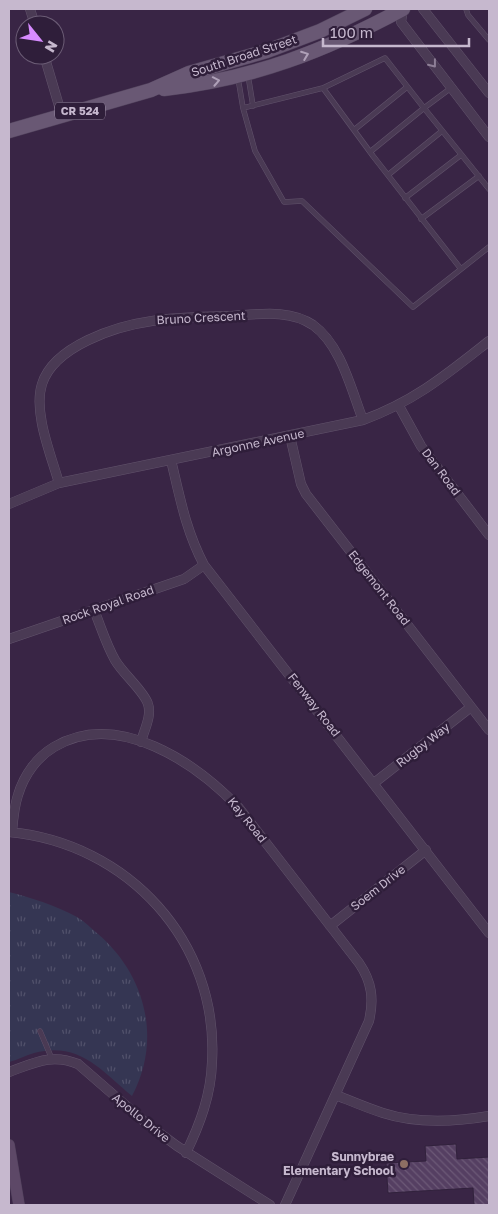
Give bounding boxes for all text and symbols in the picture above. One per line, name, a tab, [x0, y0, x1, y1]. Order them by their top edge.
north arrow	[15, 15, 65, 65]
scale bar	[323, 15, 469, 47]
text: 100 m	[330, 23, 373, 41]
street label: South Broad Street	[189, 31, 299, 80]
text: N	[42, 38, 62, 56]
one-way arrow	[301, 51, 309, 61]
one-way arrow	[427, 58, 436, 68]
one-way arrow	[212, 76, 221, 86]
road number: CR 524	[55, 102, 105, 120]
street label: Bruno Crescent	[156, 308, 246, 327]
street label: Argonne Avenue	[210, 425, 306, 460]
street label: Dan Road	[419, 445, 464, 498]
street label: Edgemont Road	[345, 547, 413, 628]
street label: Rock Royal Road	[60, 582, 156, 627]
street label: Fenway Road	[285, 670, 344, 739]
street label: Rugby Way	[393, 719, 453, 770]
street label: Kay Road	[225, 794, 270, 845]
street label: Soem Drive	[347, 862, 408, 914]
street label: Apollo Drive	[109, 1090, 173, 1146]
place label: Sunnybrae Elementary School	[283, 1149, 394, 1178]
marker: Sunnybrae Elementary School	[398, 1158, 410, 1170]

